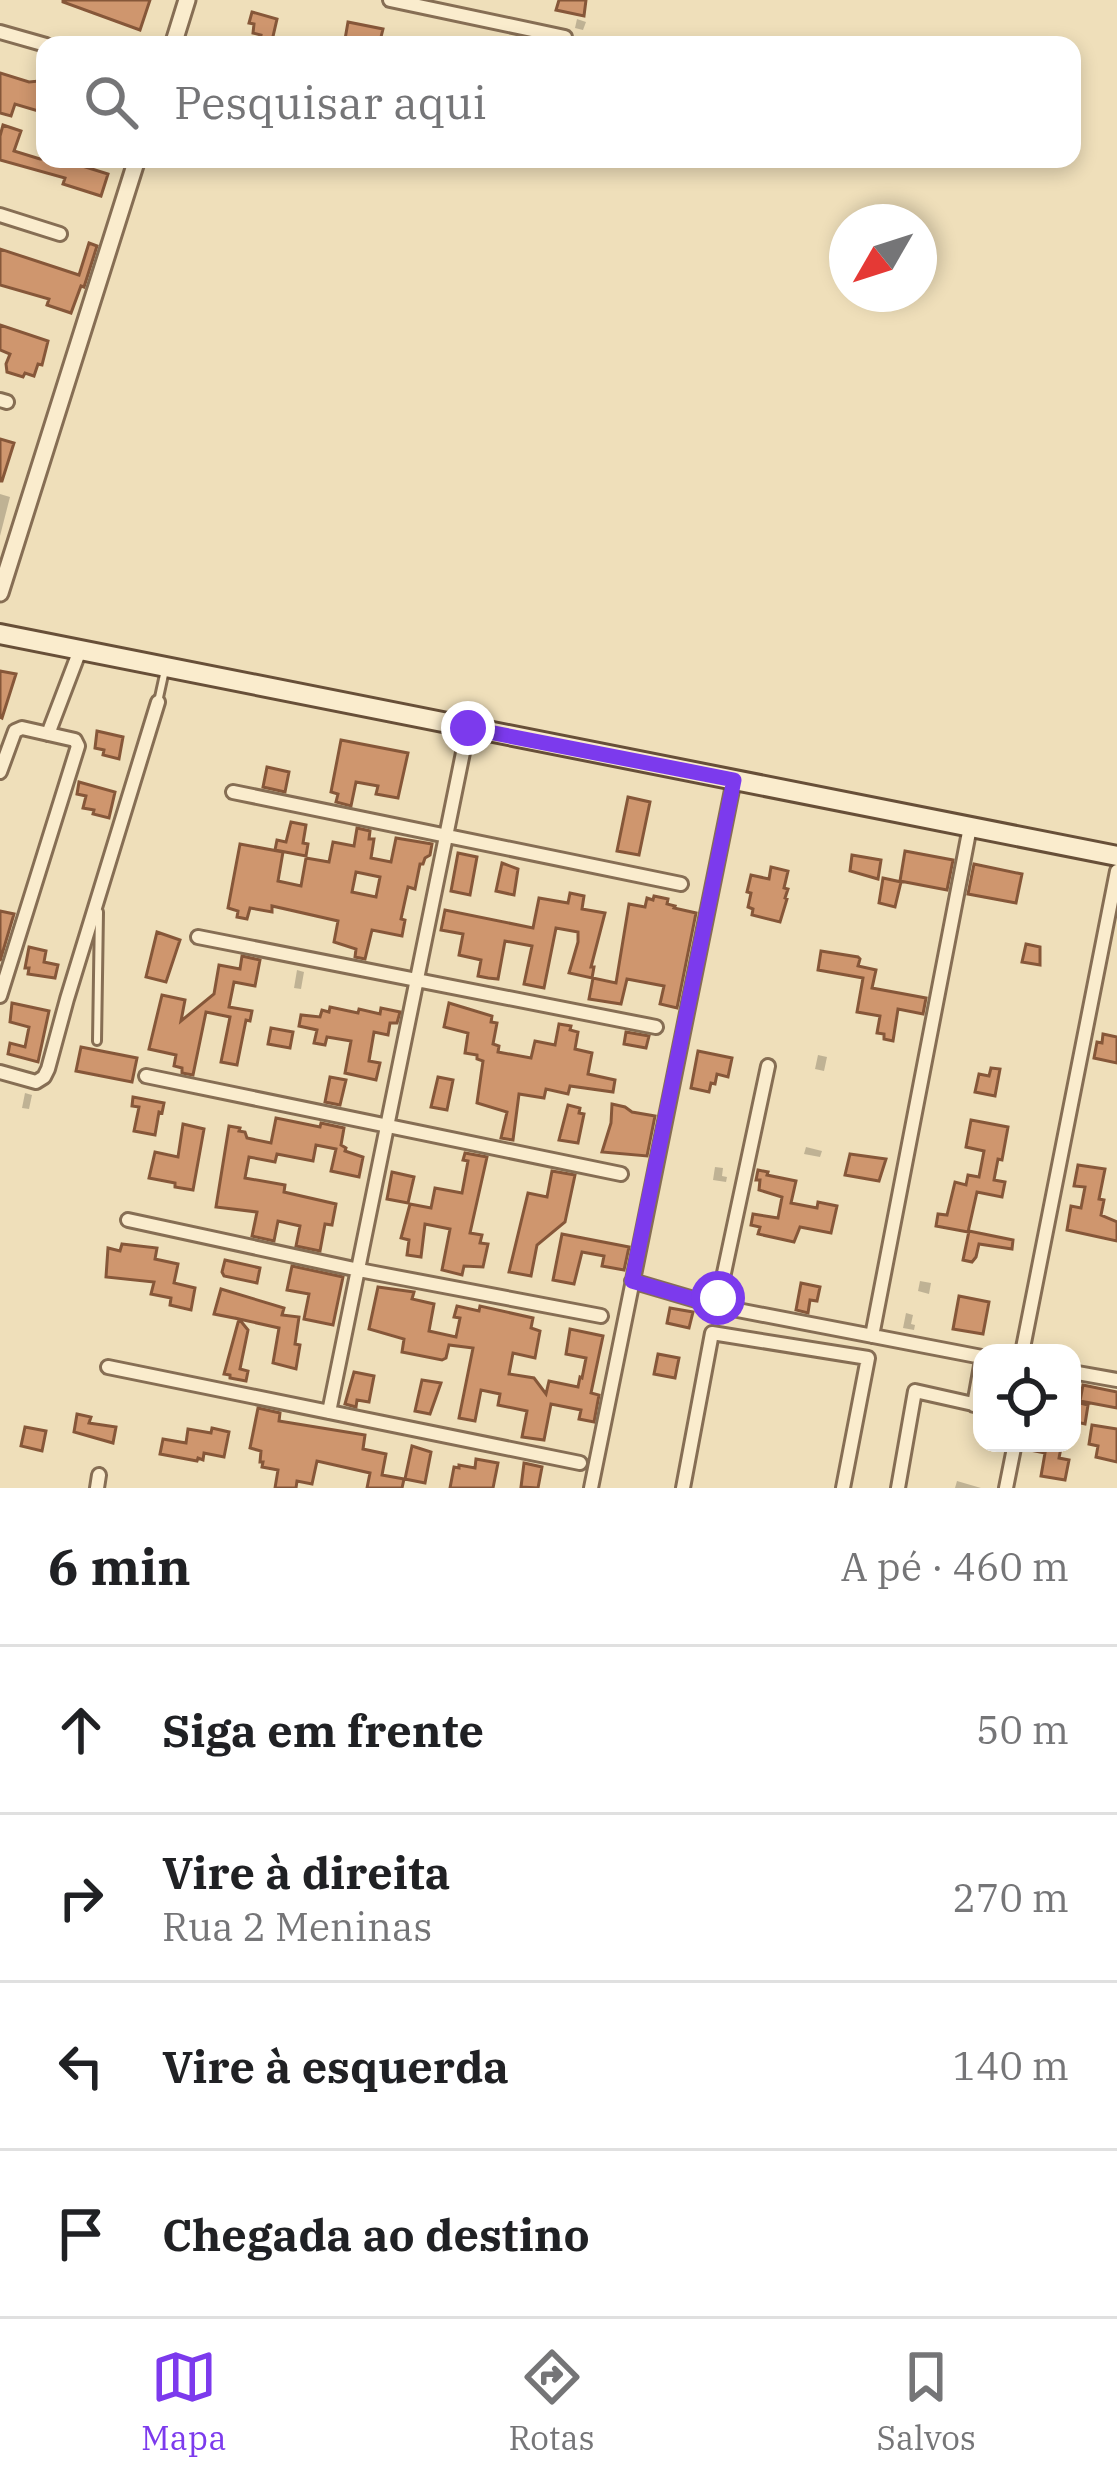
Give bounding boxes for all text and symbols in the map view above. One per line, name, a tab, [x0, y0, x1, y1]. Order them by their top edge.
search box	[36, 36, 1081, 168]
icon: search	[78, 69, 144, 135]
text: Pesquisar aqui	[174, 73, 487, 131]
north arrow	[829, 204, 937, 312]
route end	[441, 701, 495, 755]
route start	[691, 1271, 745, 1325]
map controls	[973, 1344, 1081, 1452]
button: locate	[973, 1344, 1081, 1452]
text: 6 min	[48, 1533, 191, 1599]
text: A pé · 460 m	[841, 1541, 1069, 1592]
icon: ahead	[48, 1697, 114, 1763]
text: Siga em frente	[162, 1701, 484, 1759]
text: 50 m	[976, 1704, 1069, 1755]
text: Vire à direita	[162, 1843, 450, 1901]
icon: right	[48, 1865, 114, 1931]
text: 270 m	[953, 1872, 1069, 1923]
text: Rua 2 Meninas	[162, 1901, 432, 1952]
icon: left	[48, 2033, 114, 2099]
text: Vire à esquerda	[162, 2037, 509, 2095]
text: 140 m	[953, 2040, 1069, 2091]
icon: arrive	[48, 2201, 114, 2267]
text: Chegada ao destino	[162, 2205, 590, 2263]
tab: Mapa	[141, 2344, 226, 2459]
tab: Rotas	[508, 2344, 595, 2459]
tab: Salvos	[877, 2344, 976, 2459]

